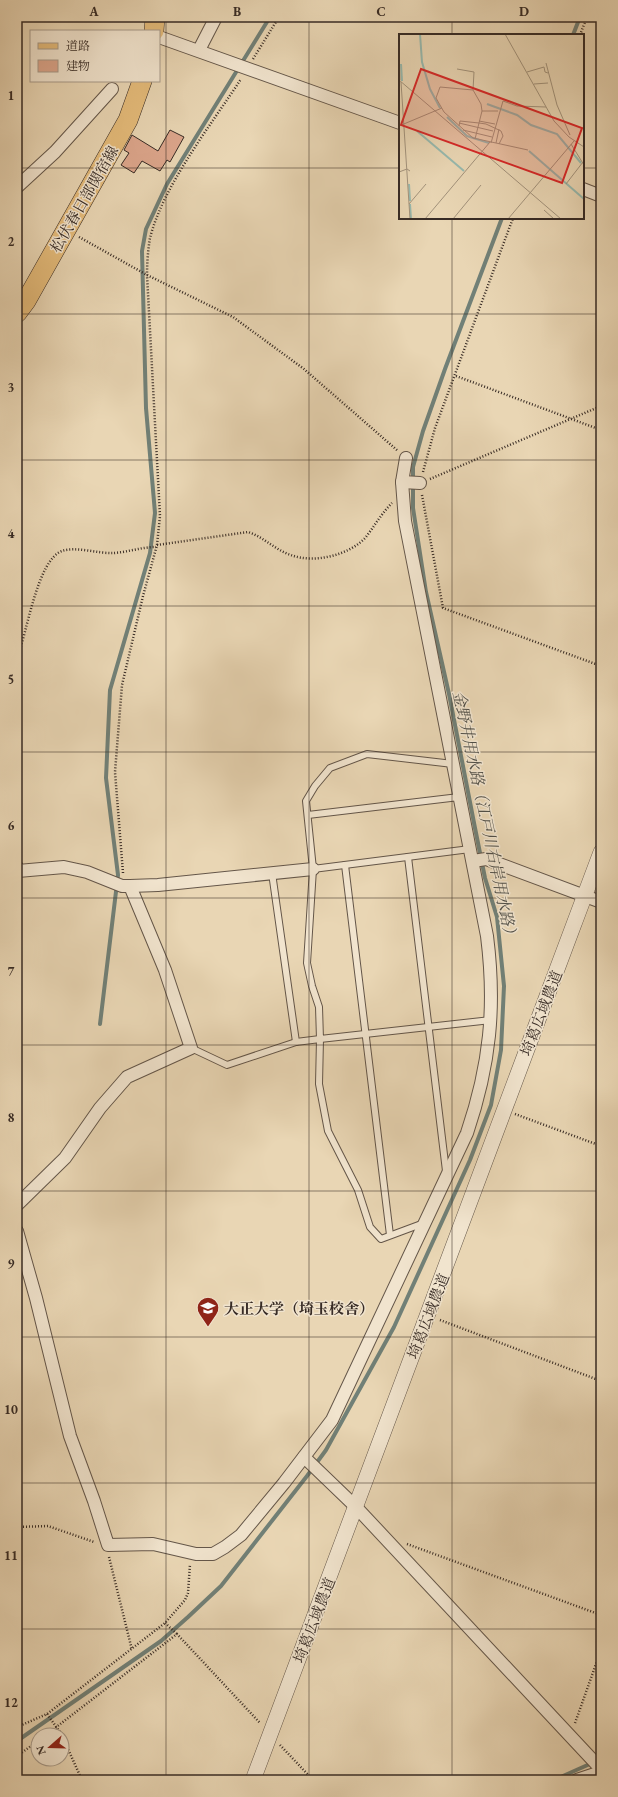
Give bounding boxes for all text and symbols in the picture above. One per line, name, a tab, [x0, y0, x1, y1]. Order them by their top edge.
text: A	[88, 3, 99, 20]
text: B	[233, 3, 241, 20]
text: C	[376, 3, 386, 20]
text: D	[519, 3, 529, 20]
legend	[30, 30, 160, 82]
inset map	[399, 34, 584, 219]
text: 道路	[66, 38, 90, 54]
text: 建物	[66, 58, 90, 74]
text: 1	[8, 87, 15, 104]
street label: 松伏春日部関宿線	[46, 142, 122, 256]
text: 2	[8, 233, 15, 250]
text: 3	[8, 379, 15, 396]
text: 4	[8, 525, 15, 542]
text: 5	[8, 671, 14, 688]
water label: 金野井用水路（江戸川右岸用水路）	[448, 689, 522, 943]
text: 6	[8, 817, 15, 834]
text: 7	[8, 963, 15, 980]
street label: 埼葛広域農道	[516, 968, 566, 1058]
text: 8	[8, 1109, 15, 1126]
text: 9	[8, 1255, 15, 1272]
street label: 埼葛広域農道	[403, 1271, 453, 1361]
school or university icon: 大正大学（埼玉校舎）	[195, 1295, 221, 1328]
place label: 大正大学（埼玉校舎）	[224, 1299, 374, 1318]
text: 10	[4, 1401, 18, 1418]
text: 11	[4, 1547, 18, 1564]
street label: 埼葛広域農道	[289, 1575, 339, 1665]
text: 12	[4, 1694, 18, 1711]
north arrow	[30, 1727, 70, 1767]
text: N	[32, 1744, 49, 1757]

